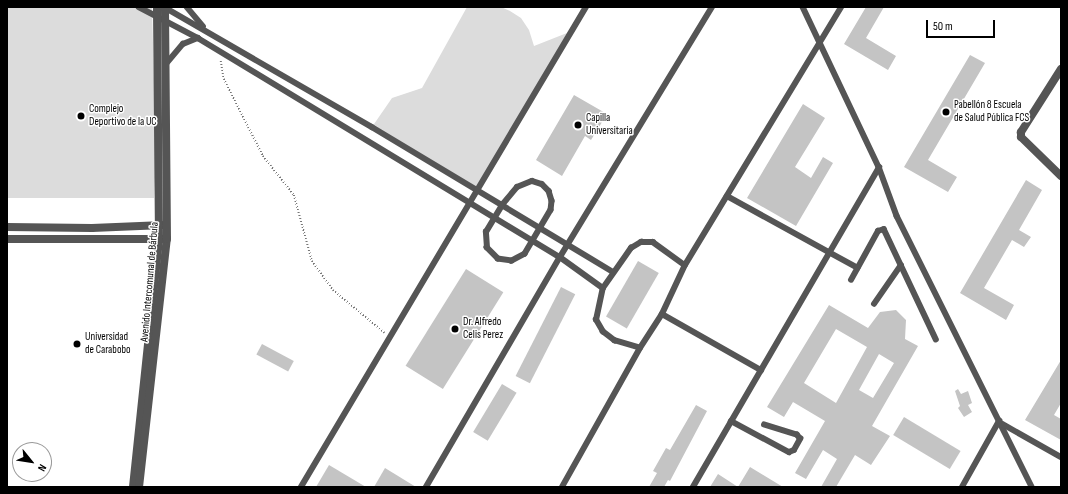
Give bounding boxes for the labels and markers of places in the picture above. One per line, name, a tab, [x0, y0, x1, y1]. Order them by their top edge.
place label: Pabellón 8 Escuela de Salud Pública FCS	[954, 99, 1029, 125]
place label: Complejo Deportivo de la UC	[89, 103, 157, 129]
marker: Pabellón 8 Escuela de Salud Pública FCS	[941, 107, 951, 117]
marker: Complejo Deportivo de la UC	[76, 111, 86, 121]
place label: Capilla Universitaria	[586, 112, 633, 138]
marker: Capilla Universitaria	[573, 120, 583, 130]
place label: Dr. Alfredo Celis Perez	[463, 316, 503, 342]
marker: Dr. Alfredo Celis Perez	[450, 324, 460, 334]
place label: Universidad de Carabobo	[85, 331, 131, 357]
marker: Universidad de Carabobo	[72, 339, 82, 349]

